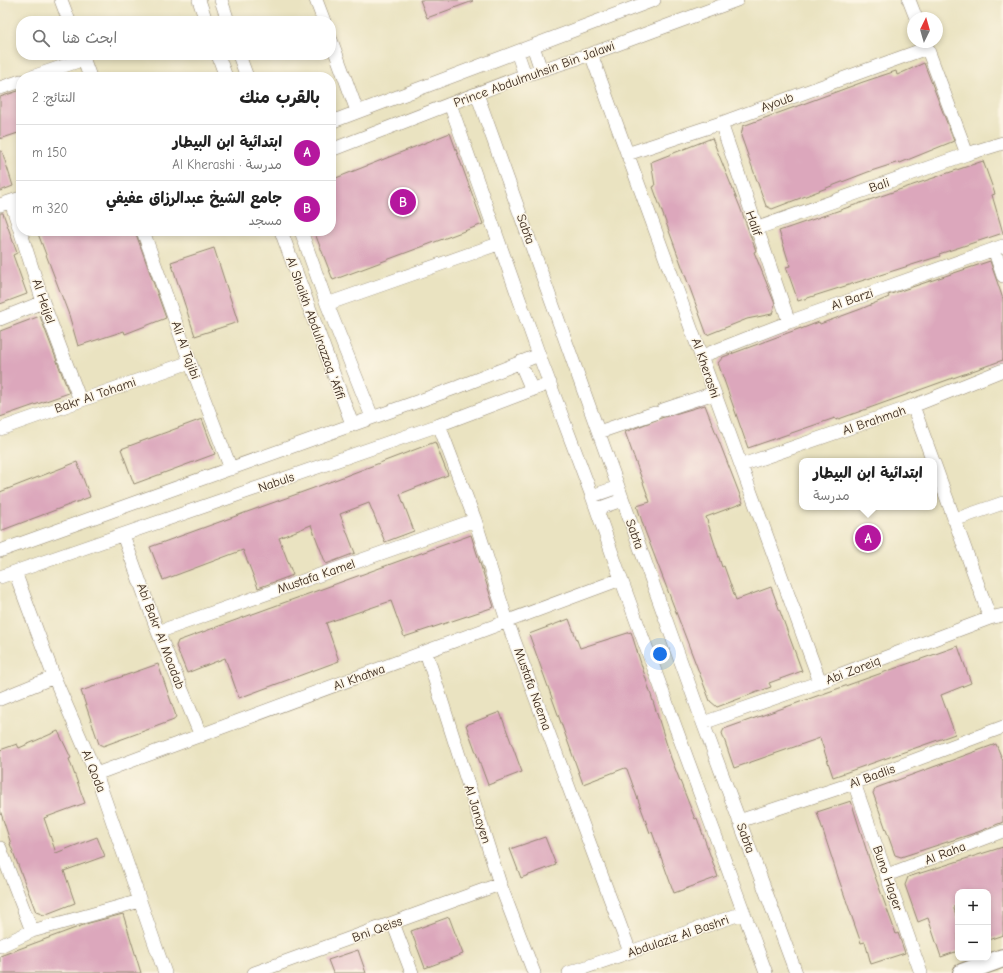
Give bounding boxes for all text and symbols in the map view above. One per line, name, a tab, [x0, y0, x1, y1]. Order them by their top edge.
north arrow	[907, 12, 943, 48]
search box	[16, 16, 336, 60]
icon: search	[30, 27, 52, 49]
text: ابحث هنا	[62, 29, 117, 47]
street label: Prince Abdulmuhsin Bin Jalawi	[451, 38, 617, 110]
text: بالقرب منك	[239, 88, 320, 107]
street label: Ayoub	[759, 89, 795, 115]
text: النتائج: 2	[32, 90, 76, 105]
text: ابتدائية ابن البيطار	[173, 133, 282, 151]
text: 150 m	[32, 145, 67, 160]
text: A	[303, 145, 311, 160]
text: مدرسة · Al Kherashi	[172, 157, 282, 172]
street label: Bali	[867, 175, 891, 195]
pin: B	[390, 187, 416, 217]
text: جامع الشيخ عبدالرزاق عفيفي	[106, 189, 282, 207]
text: 320 m	[32, 201, 68, 216]
text: B	[303, 201, 311, 216]
street label: Halif	[743, 208, 766, 239]
street label: Sabta	[514, 212, 538, 246]
text: مسجد	[249, 213, 282, 228]
street label: Al Shaikh Abdulrazzaq 'Afifi	[283, 255, 349, 401]
street label: Al Heijel	[29, 277, 59, 325]
street label: Al Barzi	[829, 285, 875, 313]
street label: Ali Al Tajibi	[169, 319, 203, 381]
street label: Al Kherashi	[689, 336, 723, 400]
street label: Bakr Al Tohami	[52, 374, 138, 416]
street label: Al Brahmah	[840, 402, 908, 438]
popup	[799, 458, 937, 510]
text: ابتدائية ابن البيطار	[813, 464, 923, 482]
street label: Nabuls	[256, 469, 296, 495]
text: مدرسة	[813, 488, 850, 503]
street label: Sabta	[623, 517, 647, 551]
pin: A	[855, 523, 881, 553]
street label: Mustafa Kamel	[275, 556, 357, 596]
street label: Abi Bakr Al Moadab	[134, 581, 188, 691]
your location	[650, 644, 670, 664]
street label: Mustafa Naema	[511, 646, 555, 732]
street label: Abi Zoreiq	[824, 653, 882, 687]
street label: Al Khatwa	[331, 661, 387, 693]
street label: Al Qoda	[79, 748, 109, 794]
street label: Al Badlis	[847, 761, 897, 791]
street label: Al Janayen	[462, 783, 494, 845]
street label: Sabta	[734, 821, 758, 855]
street label: Al Raha	[922, 838, 968, 868]
street label: Buno Hager	[870, 844, 906, 913]
map controls	[955, 889, 991, 961]
button: +	[955, 889, 991, 925]
street label: Abdulaziz Al Bashri	[625, 912, 731, 960]
street label: Bni Qeiss	[350, 913, 404, 945]
button: −	[955, 925, 991, 961]

